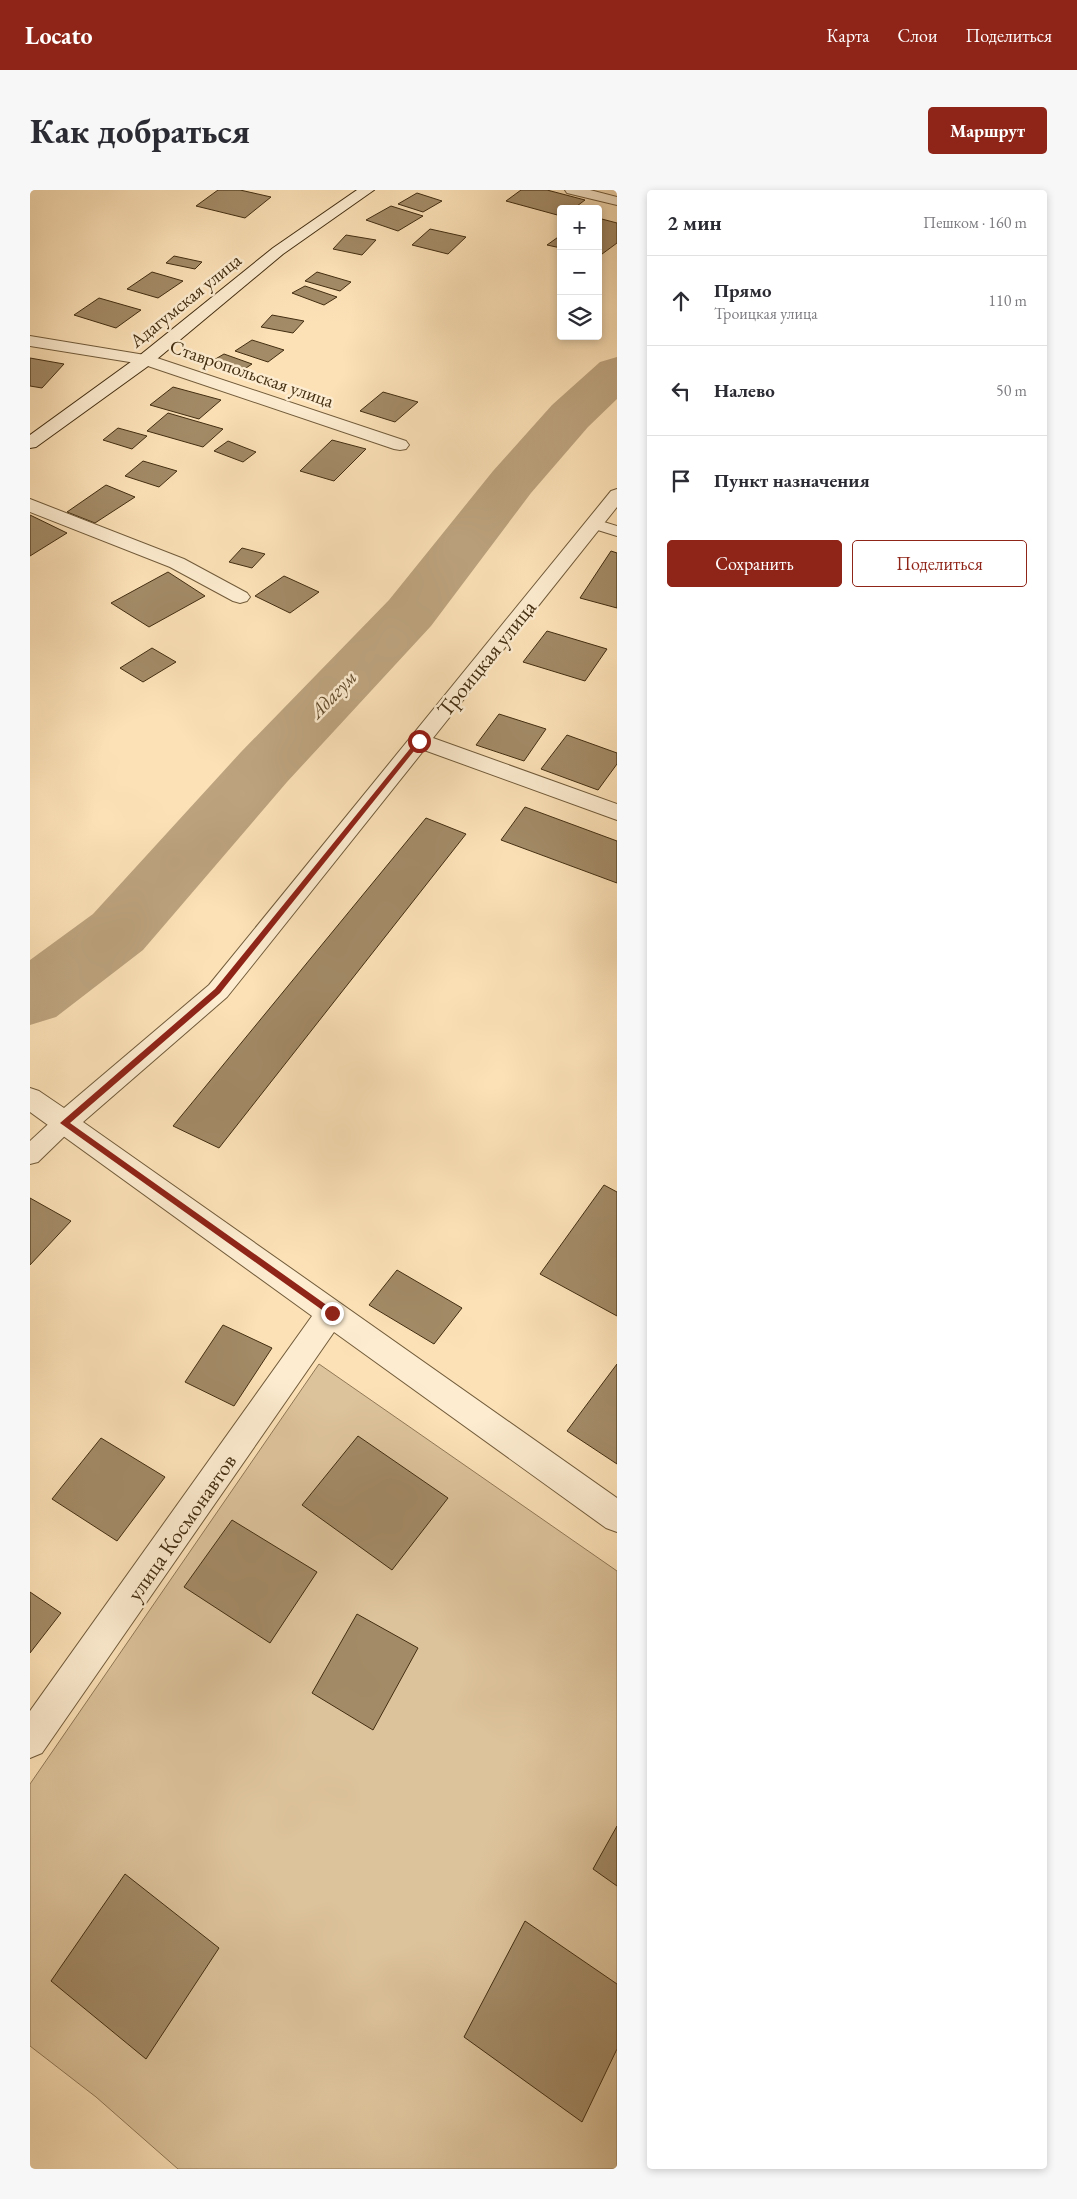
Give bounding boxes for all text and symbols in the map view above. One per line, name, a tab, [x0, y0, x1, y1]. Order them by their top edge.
text: Locato	[25, 20, 93, 51]
text: Карта	[827, 24, 870, 47]
text: Слои	[898, 24, 937, 47]
text: Поделиться	[965, 24, 1052, 47]
button: Маршрут	[928, 107, 1047, 154]
text: Как добраться	[30, 108, 250, 153]
map controls	[557, 205, 602, 340]
button: +	[557, 205, 602, 250]
text: 2 мин	[667, 209, 722, 236]
text: Пешком · 160 m	[923, 212, 1027, 233]
street label: Адагумская улица	[124, 247, 247, 354]
button: −	[557, 250, 602, 295]
text: Прямо	[714, 278, 772, 303]
icon: ahead	[667, 287, 695, 315]
text: 110 m	[988, 290, 1027, 311]
button: layers	[557, 295, 602, 340]
text: Троицкая улица	[714, 303, 818, 324]
street label: Ставропольская улица	[166, 334, 338, 413]
icon: left	[667, 377, 695, 405]
text: Налево	[714, 378, 775, 403]
text: 50 m	[996, 380, 1027, 401]
icon: arrive	[667, 467, 695, 495]
text: Пункт назначения	[714, 468, 870, 493]
button: Сохранить	[667, 540, 842, 587]
button: Поделиться	[852, 540, 1027, 587]
street label: Троицкая улица	[430, 594, 543, 723]
water label: Адагум	[302, 664, 362, 725]
route start	[408, 730, 431, 753]
route end	[321, 1302, 344, 1325]
street label: улица Космонавтов	[120, 1448, 243, 1607]

